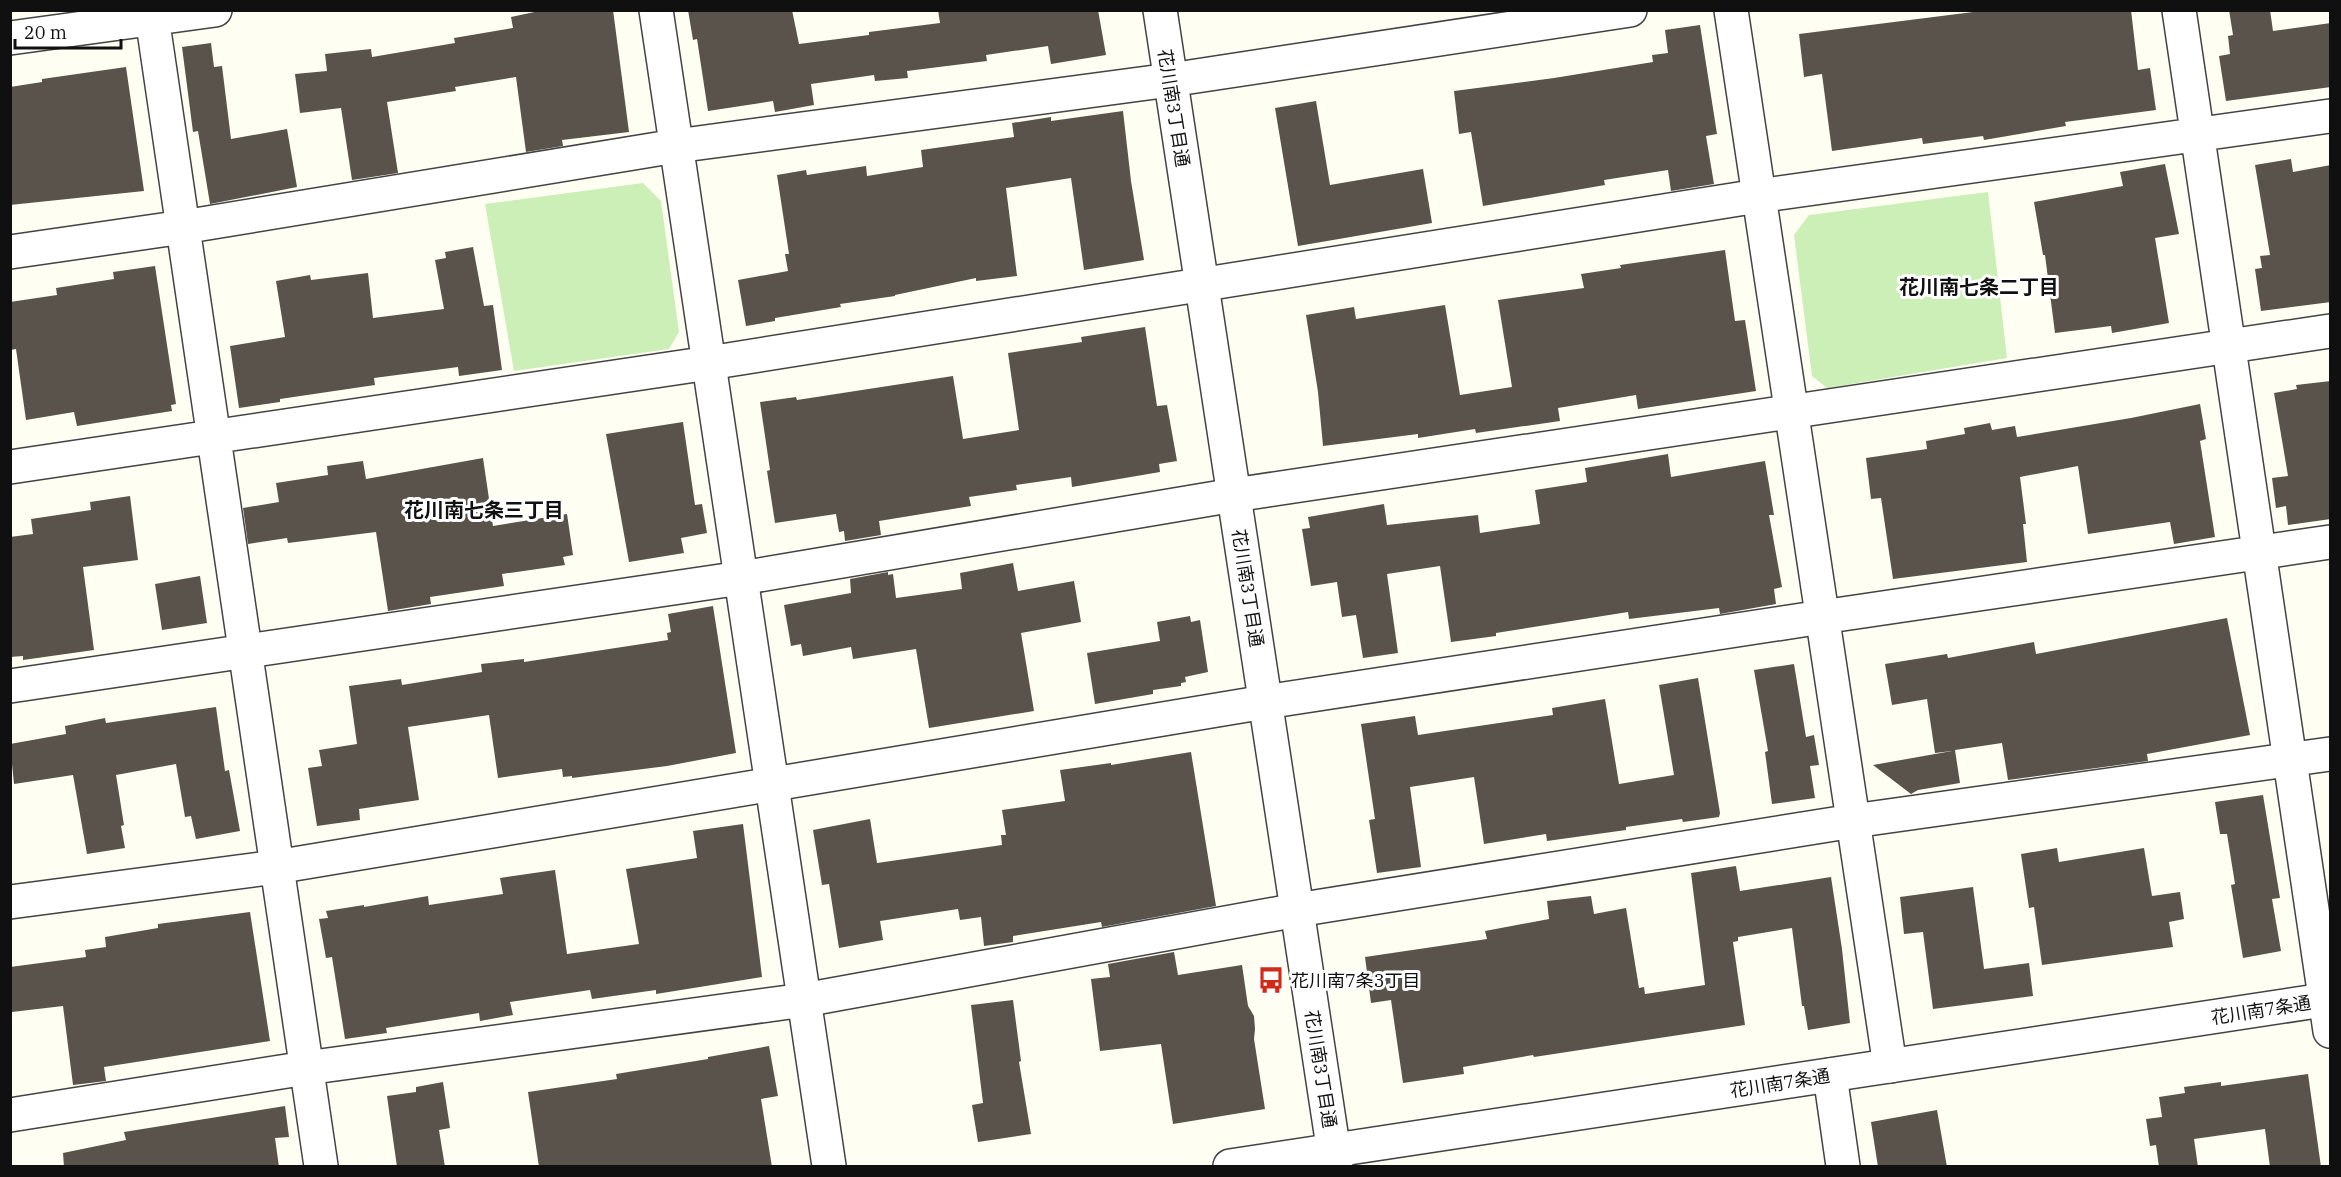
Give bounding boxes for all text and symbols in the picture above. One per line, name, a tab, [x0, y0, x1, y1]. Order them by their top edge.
scale bar	[15, 12, 122, 50]
text: 20 m	[24, 21, 67, 44]
street label: 花川南3丁目通	[1153, 48, 1195, 168]
district label: 花川南七条二丁目	[1899, 273, 2059, 300]
district label: 花川南七条三丁目	[404, 496, 564, 523]
street label: 花川南3丁目通	[1227, 528, 1269, 648]
bus stop icon: 花川南7条3丁目	[1256, 965, 1286, 995]
place label: 花川南7条3丁目	[1291, 969, 1421, 992]
street label: 花川南7条通	[2209, 991, 2313, 1029]
street label: 花川南3丁目通	[1300, 1009, 1342, 1129]
street label: 花川南7条通	[1728, 1064, 1832, 1102]

